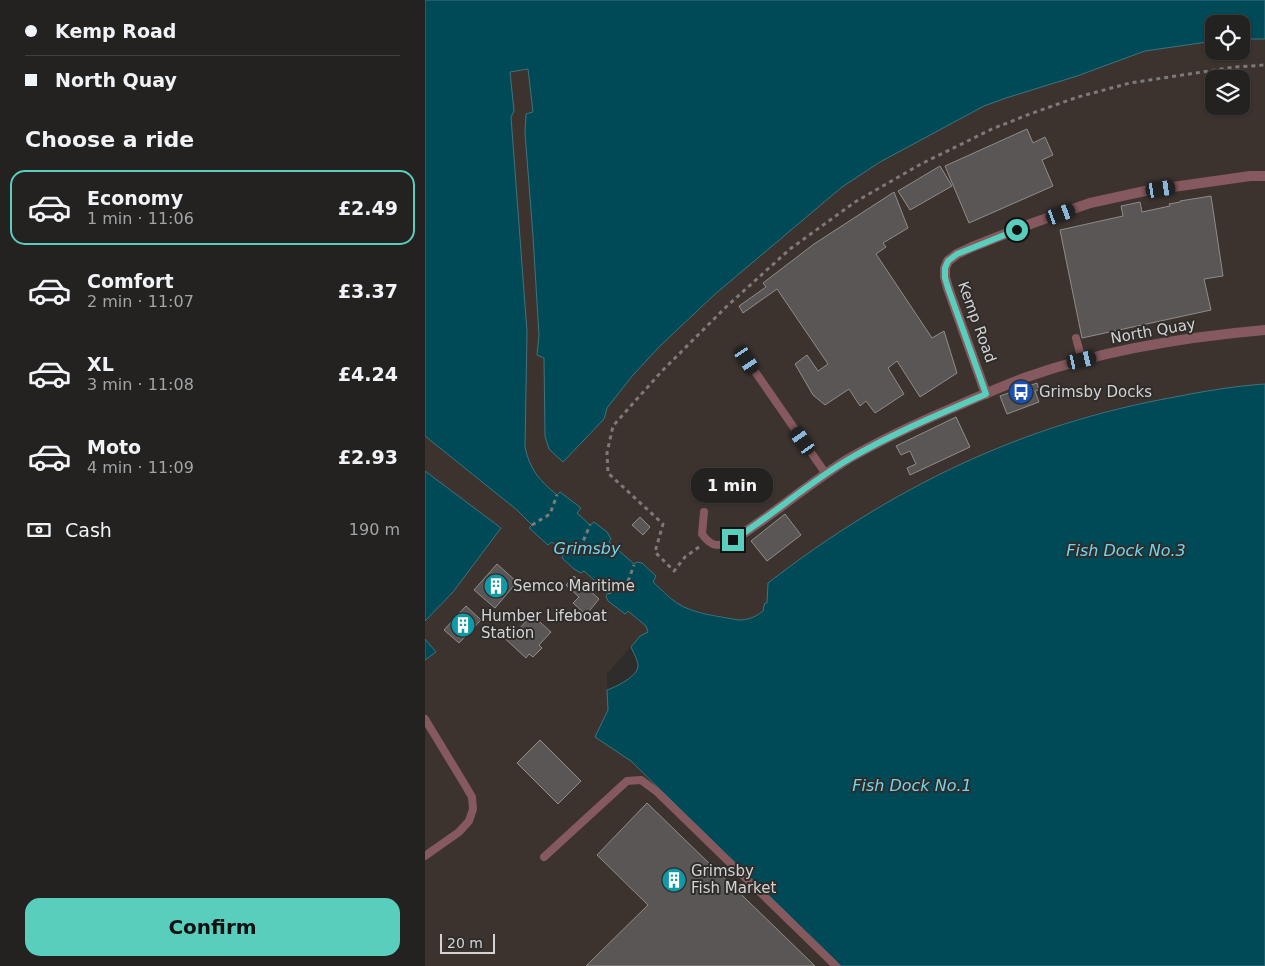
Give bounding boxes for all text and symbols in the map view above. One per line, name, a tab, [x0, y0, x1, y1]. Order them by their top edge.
map controls	[1205, 15, 1250, 115]
button: locate	[1205, 15, 1250, 60]
text: Kemp Road	[55, 20, 176, 42]
text: North Quay	[55, 69, 177, 91]
button: layers	[1205, 70, 1250, 115]
text: Choose a ride	[25, 127, 194, 152]
car	[1145, 179, 1176, 199]
icon: car	[27, 185, 72, 230]
text: Economy	[87, 187, 183, 209]
text: £2.49	[338, 197, 398, 219]
car	[1044, 202, 1077, 226]
text: 1 min · 11:06	[87, 209, 194, 228]
route start	[1006, 219, 1028, 241]
icon: car	[27, 268, 72, 313]
text: Comfort	[87, 270, 174, 292]
street label: Kemp Road	[954, 279, 1000, 365]
text: £3.37	[338, 280, 398, 302]
text: 2 min · 11:07	[87, 292, 194, 311]
street label: North Quay	[1109, 315, 1197, 347]
car	[732, 343, 761, 377]
car	[1065, 349, 1098, 371]
icon: car	[27, 351, 72, 396]
text: XL	[87, 353, 114, 375]
text: £4.24	[338, 363, 398, 385]
text: 3 min · 11:08	[87, 375, 194, 394]
bus stop icon: Grimsby Docks	[1008, 379, 1034, 405]
place label: Grimsby Docks	[1039, 383, 1152, 401]
car	[788, 424, 817, 458]
icon: car	[27, 434, 72, 479]
text: Moto	[87, 436, 141, 458]
text: £2.93	[338, 446, 398, 468]
text: 4 min · 11:09	[87, 458, 194, 477]
callout: 1 min	[692, 468, 774, 502]
text: 1 min	[707, 476, 757, 495]
icon: cash	[25, 516, 53, 544]
text: Cash	[65, 519, 112, 541]
text: 190 m	[349, 520, 400, 539]
route end	[722, 529, 744, 551]
water label: Grimsby	[554, 539, 621, 558]
water label: Fish Dock No.3	[1066, 541, 1186, 560]
building icon: Semco Maritime	[483, 573, 509, 599]
place label: Semco Maritime	[513, 577, 635, 595]
place label: Humber Lifeboat Station	[481, 607, 607, 642]
building icon: Humber Lifeboat Station	[450, 612, 476, 638]
water label: Fish Dock No.1	[852, 776, 972, 795]
place label: Grimsby Fish Market	[691, 862, 776, 897]
building icon: Grimsby Fish Market	[661, 867, 687, 893]
button: Confirm	[25, 898, 400, 956]
scale bar	[440, 931, 495, 954]
text: 20 m	[447, 935, 483, 951]

